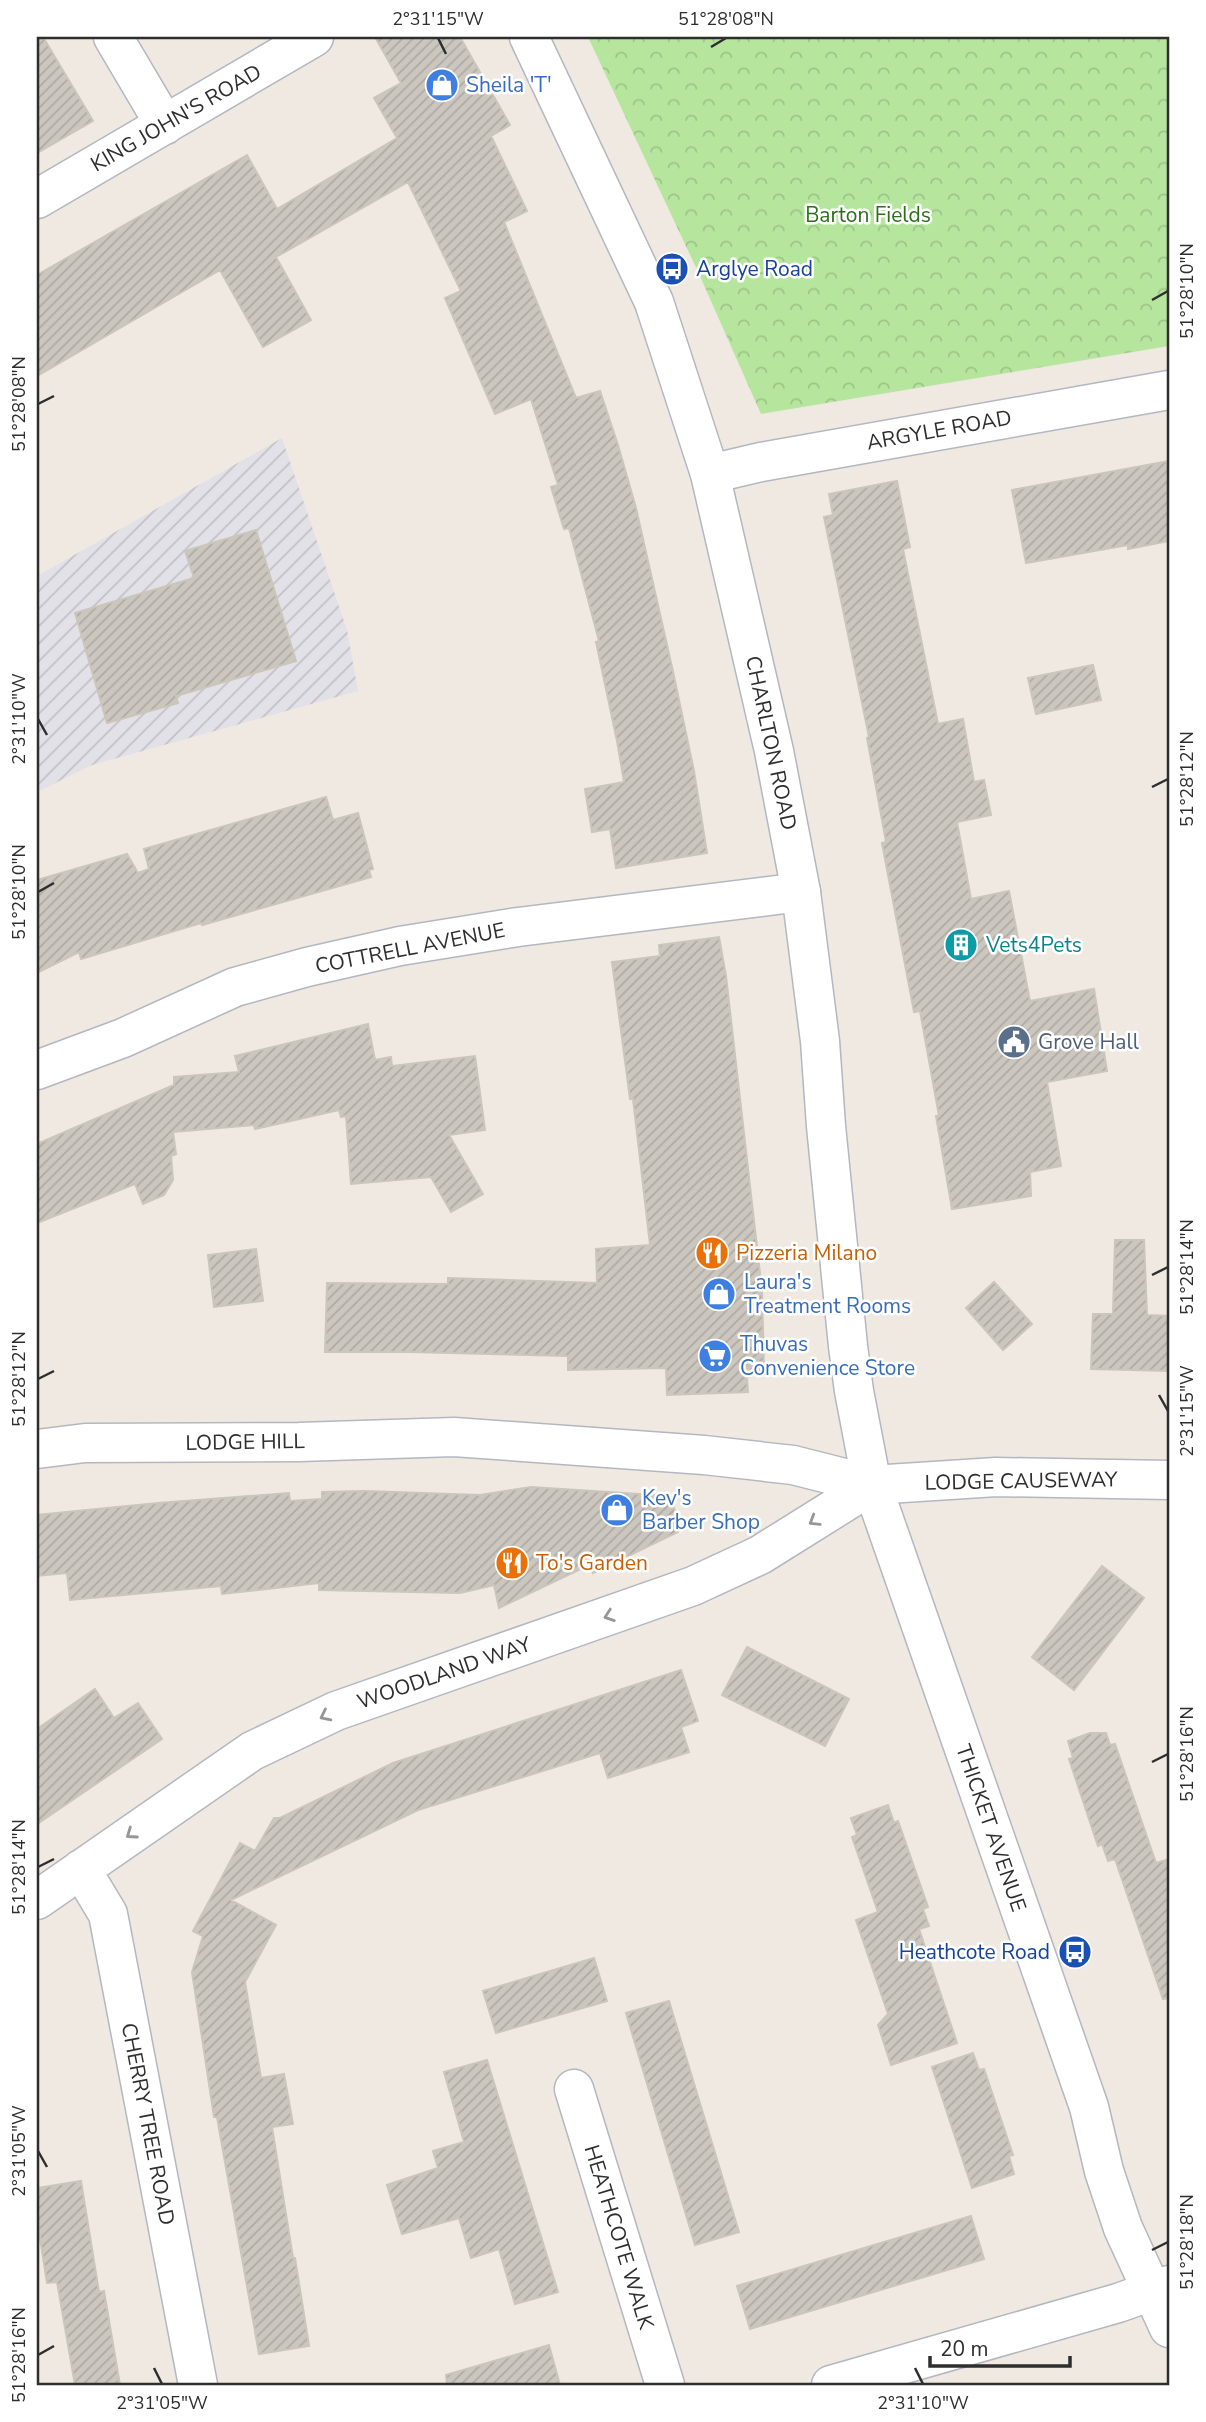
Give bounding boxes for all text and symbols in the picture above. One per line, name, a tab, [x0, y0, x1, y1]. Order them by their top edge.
text: 2°31'15"W	[392, 7, 484, 31]
text: 51°28'08"N	[678, 7, 774, 31]
street label: KING JOHN'S ROAD	[86, 58, 266, 178]
shop icon: Sheila 'T'	[423, 66, 461, 104]
place label: Sheila 'T'	[466, 71, 552, 99]
park label: Barton Fields	[805, 201, 931, 229]
text: 51°28'10"N	[1175, 243, 1199, 339]
bus stop icon: Arglye Road	[653, 250, 691, 288]
place label: Arglye Road	[696, 255, 813, 283]
text: 51°28'08"N	[7, 356, 31, 452]
street label: ARGYLE ROAD	[864, 403, 1014, 457]
street label: CHARLTON ROAD	[739, 653, 803, 833]
text: 2°31'10"W	[7, 673, 31, 765]
text: 51°28'12"N	[1175, 731, 1199, 827]
text: 51°28'10"N	[7, 844, 31, 940]
street label: COTTRELL AVENUE	[313, 916, 507, 980]
building icon: Vets4Pets	[942, 926, 980, 964]
place label: Vets4Pets	[985, 931, 1082, 959]
public building icon: Grove Hall	[995, 1023, 1033, 1061]
place label: Grove Hall	[1038, 1028, 1140, 1056]
text: 51°28'14"N	[1175, 1219, 1199, 1315]
restaurant icon: Pizzeria Milano	[693, 1234, 731, 1272]
place label: Pizzeria Milano	[736, 1239, 877, 1267]
place label: Laura's Treatment Rooms	[744, 1268, 911, 1320]
shop icon: Laura's Treatment Rooms	[700, 1275, 738, 1313]
place label: Thuvas Convenience Store	[740, 1330, 915, 1382]
text: 51°28'12"N	[7, 1331, 31, 1427]
supermarket icon: Thuvas Convenience Store	[696, 1337, 734, 1375]
text: 2°31'15"W	[1175, 1365, 1199, 1457]
street label: LODGE HILL	[185, 1427, 306, 1457]
street label: LODGE CAUSEWAY	[924, 1465, 1118, 1497]
place label: Kev's Barber Shop	[642, 1484, 760, 1536]
shop icon: Kev's Barber Shop	[598, 1491, 636, 1529]
one-way arrow	[809, 1512, 822, 1525]
restaurant icon: To's Garden	[493, 1544, 531, 1582]
place label: To's Garden	[536, 1549, 648, 1577]
one-way arrow	[603, 1608, 615, 1622]
street label: WOODLAND WAY	[353, 1630, 535, 1716]
text: 51°28'16"N	[1175, 1706, 1199, 1802]
one-way arrow	[320, 1708, 332, 1722]
street label: THICKET AVENUE	[949, 1741, 1033, 1915]
text: 51°28'14"N	[7, 1819, 31, 1915]
one-way arrow	[126, 1826, 139, 1839]
bus stop icon: Heathcote Road	[1056, 1933, 1094, 1971]
place label: Heathcote Road	[899, 1938, 1050, 1966]
street label: CHERRY TREE ROAD	[115, 2020, 181, 2228]
text: 2°31'05"W	[7, 2105, 31, 2197]
street label: HEATHCOTE WALK	[578, 2141, 661, 2333]
text: 51°28'18"N	[1175, 2194, 1199, 2290]
text: 51°28'16"N	[7, 2307, 31, 2403]
scale bar	[930, 2324, 1070, 2368]
text: 20 m	[940, 2335, 989, 2363]
text: 2°31'05"W	[116, 2391, 208, 2415]
text: 2°31'10"W	[877, 2391, 969, 2415]

